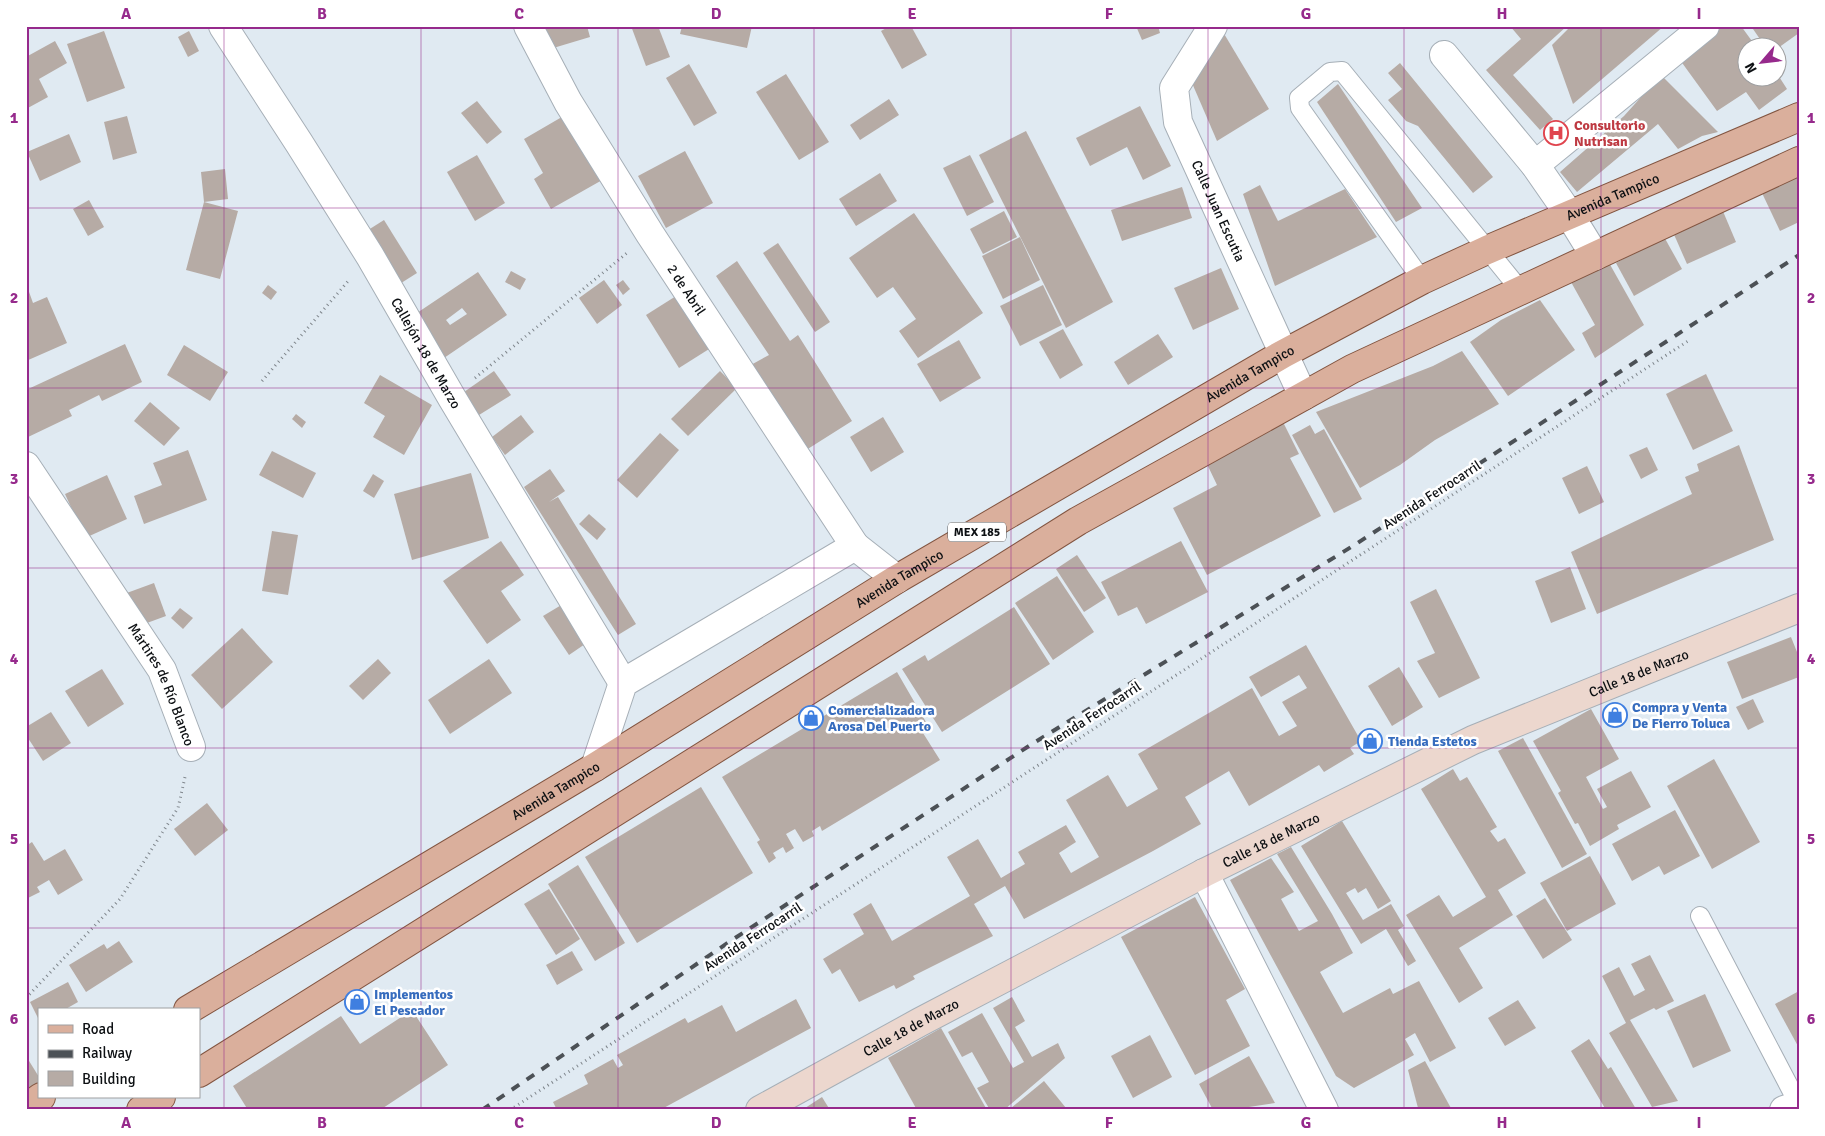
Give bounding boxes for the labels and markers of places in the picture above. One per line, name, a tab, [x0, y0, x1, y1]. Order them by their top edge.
place label: Consultorio Nutrisan	[1574, 117, 1645, 150]
hospital icon: Consultorio Nutrisan	[1543, 120, 1569, 146]
place label: Compra y Venta De Fierro Toluca	[1632, 699, 1730, 732]
place label: Comercializadora Arosa Del Puerto	[828, 702, 935, 735]
shop icon: Compra y Venta De Fierro Toluca	[1602, 702, 1628, 728]
shop icon: Comercializadora Arosa Del Puerto	[798, 705, 824, 731]
shop icon: Tienda Estetos	[1357, 728, 1383, 754]
place label: Tienda Estetos	[1388, 733, 1477, 750]
place label: Implementos El Pescador	[374, 986, 453, 1019]
shop icon: Implementos El Pescador	[344, 989, 370, 1015]

